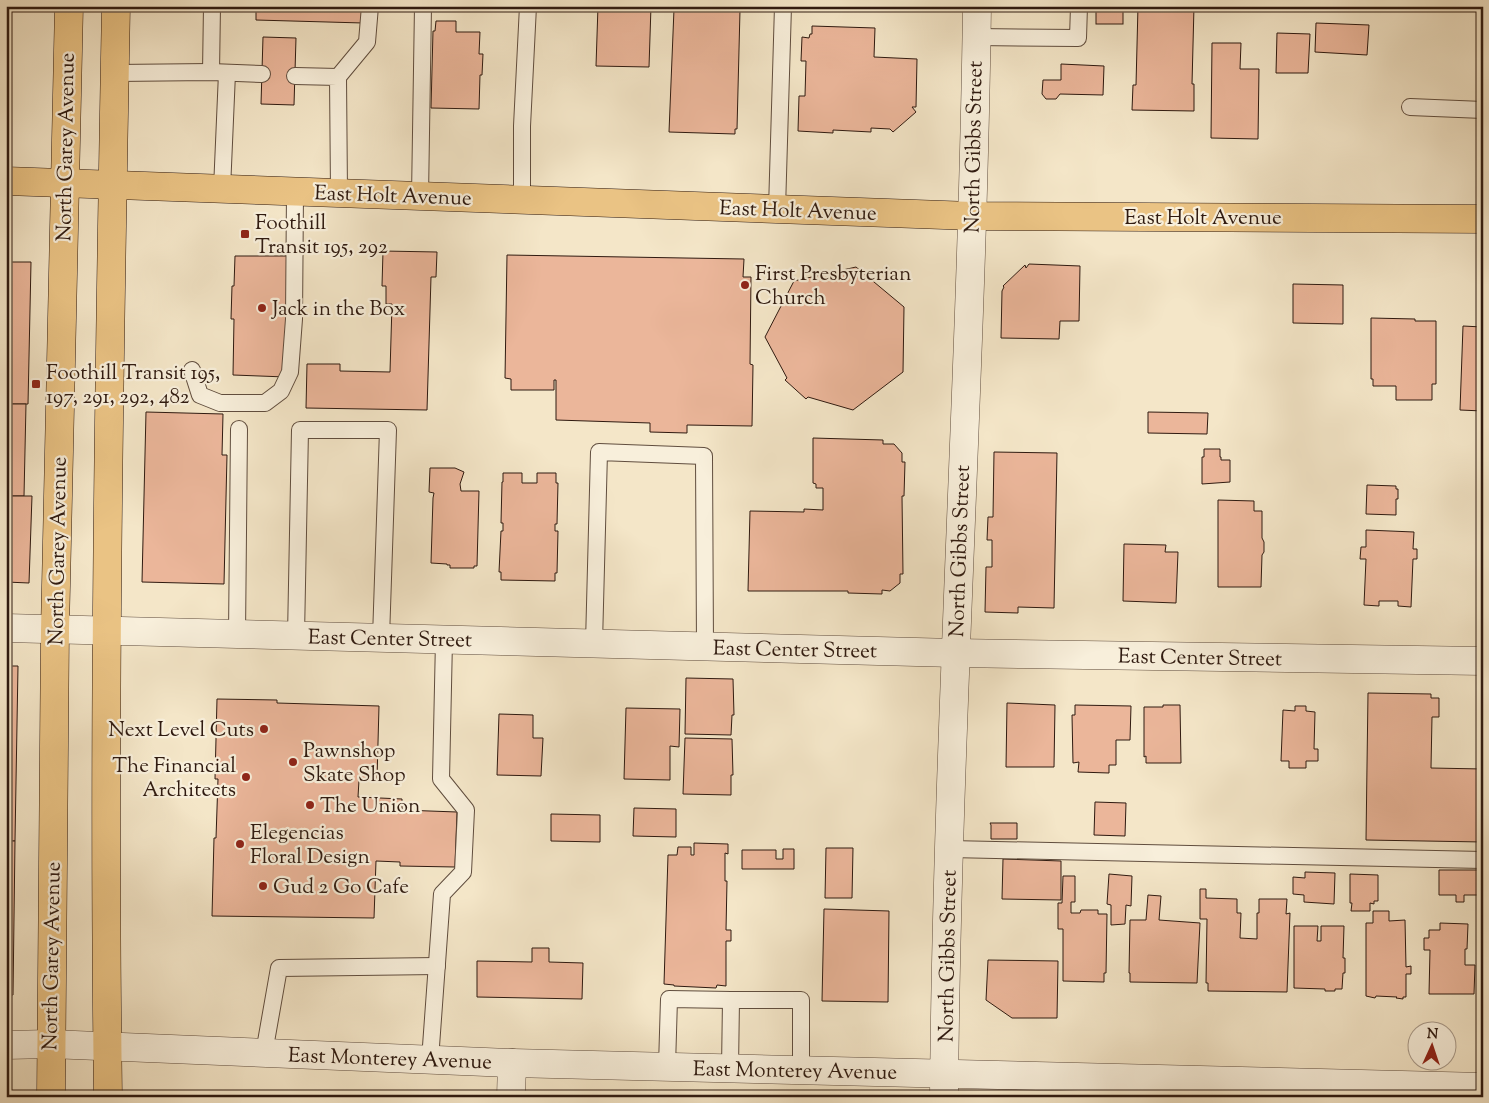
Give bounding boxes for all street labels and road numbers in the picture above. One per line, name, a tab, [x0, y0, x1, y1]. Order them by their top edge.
street label: North Garey Avenue	[50, 52, 84, 242]
street label: North Gibbs Street	[958, 61, 992, 234]
street label: East Holt Avenue	[314, 179, 472, 215]
street label: East Holt Avenue	[719, 194, 877, 230]
street label: East Holt Avenue	[1124, 204, 1282, 234]
street label: North Garey Avenue	[42, 456, 76, 646]
street label: North Gibbs Street	[943, 464, 979, 638]
street label: East Center Street	[308, 624, 472, 656]
street label: East Center Street	[713, 635, 877, 667]
street label: East Center Street	[1118, 643, 1282, 675]
street label: North Garey Avenue	[36, 861, 70, 1051]
street label: North Gibbs Street	[932, 870, 966, 1043]
street label: East Monterey Avenue	[287, 1041, 493, 1079]
street label: East Monterey Avenue	[693, 1055, 897, 1089]

